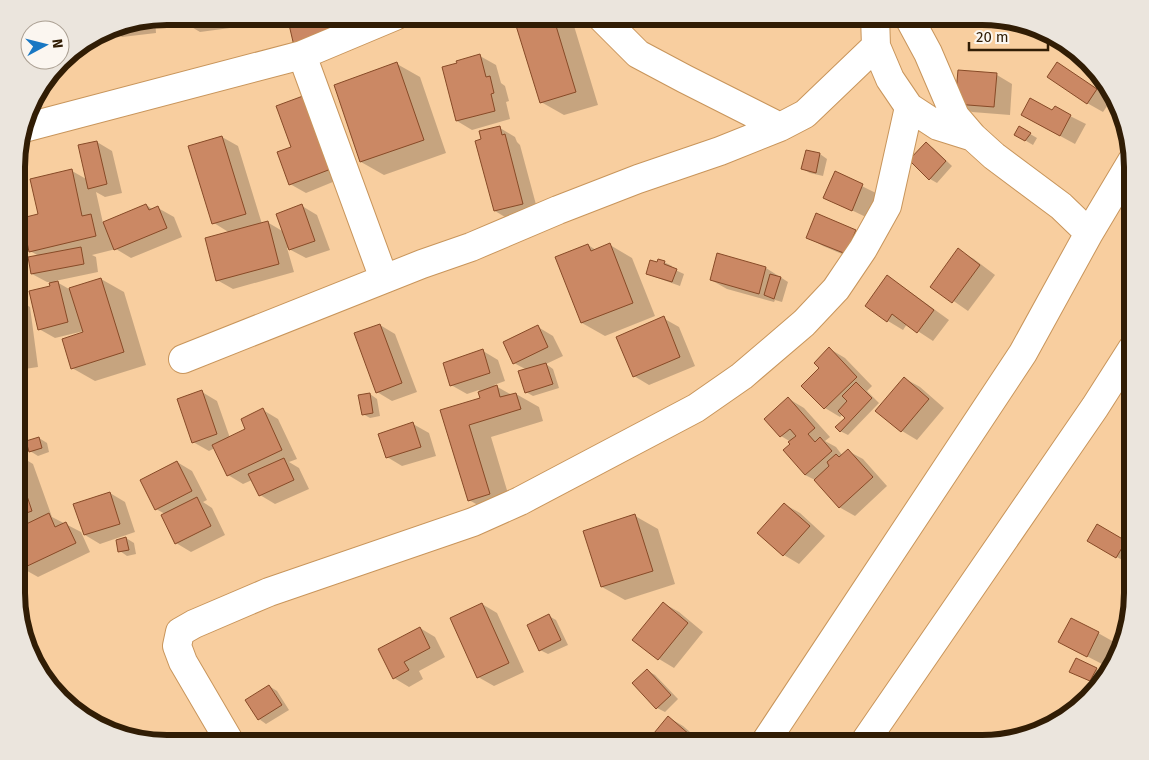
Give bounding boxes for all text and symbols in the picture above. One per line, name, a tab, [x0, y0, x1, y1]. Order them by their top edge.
north arrow	[20, 20, 70, 70]
scale bar	[969, 20, 1048, 52]
text: 20 m	[976, 28, 1009, 46]
text: N	[48, 38, 66, 49]

